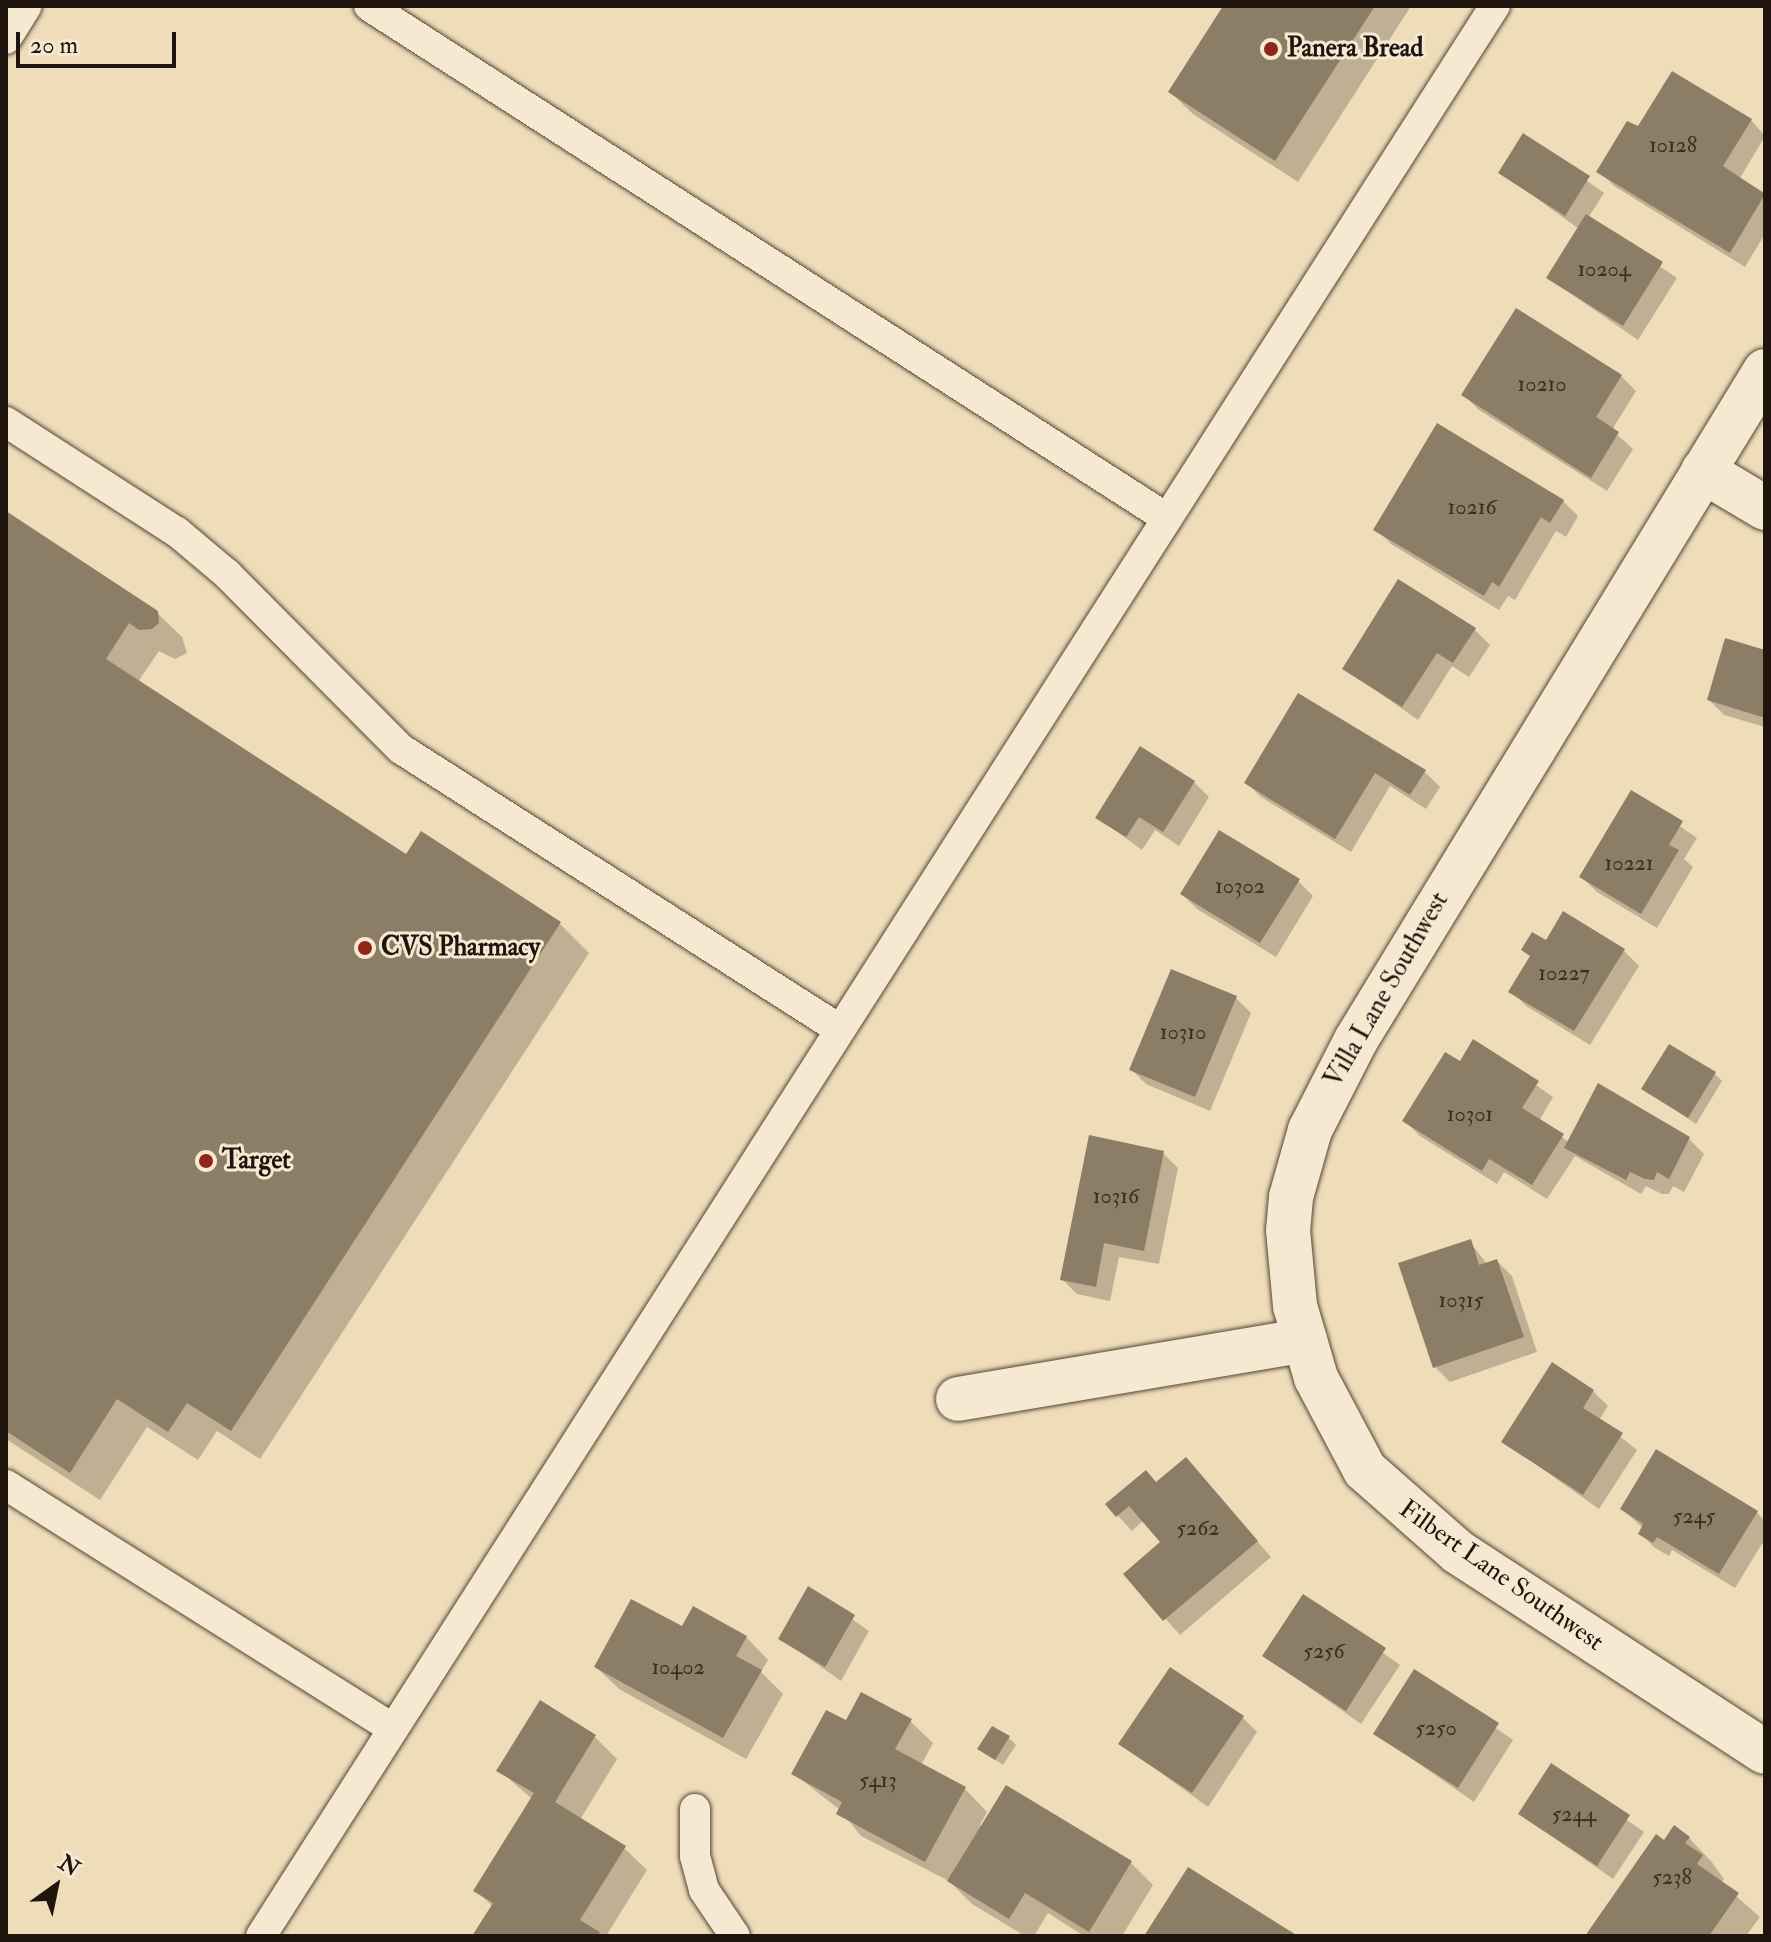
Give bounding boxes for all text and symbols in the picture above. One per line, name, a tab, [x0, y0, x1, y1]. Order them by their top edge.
scale bar	[20, 16, 180, 66]
text: 20 m	[30, 30, 78, 61]
place label: Panera Bread	[1287, 33, 1423, 65]
marker: Panera Bread	[1262, 40, 1280, 58]
house number: 10128	[1649, 133, 1697, 159]
house number: 10204	[1577, 257, 1631, 283]
house number: 10210	[1517, 372, 1567, 398]
house number: 10216	[1448, 495, 1496, 521]
house number: 10221	[1604, 851, 1654, 877]
house number: 10302	[1215, 874, 1265, 900]
street label: Villa Lane Southwest	[1318, 887, 1456, 1093]
place label: CVS Pharmacy	[381, 932, 540, 964]
marker: CVS Pharmacy	[356, 939, 374, 957]
house number: 10227	[1538, 961, 1590, 987]
house number: 10310	[1160, 1020, 1206, 1046]
house number: 10301	[1447, 1102, 1493, 1128]
place label: Target	[222, 1145, 291, 1177]
marker: Target	[197, 1152, 215, 1170]
house number: 10316	[1093, 1184, 1139, 1210]
house number: 10315	[1439, 1288, 1483, 1314]
street label: Filbert Lane Southwest	[1393, 1494, 1609, 1658]
house number: 5245	[1673, 1504, 1715, 1530]
house number: 5262	[1177, 1516, 1219, 1542]
house number: 5256	[1303, 1639, 1345, 1665]
house number: 10402	[651, 1655, 705, 1681]
house number: 5250	[1415, 1716, 1457, 1742]
house number: 5413	[859, 1768, 897, 1794]
house number: 5244	[1552, 1802, 1596, 1828]
north arrow	[16, 1846, 96, 1926]
text: N	[53, 1849, 85, 1883]
house number: 5238	[1652, 1865, 1692, 1891]

